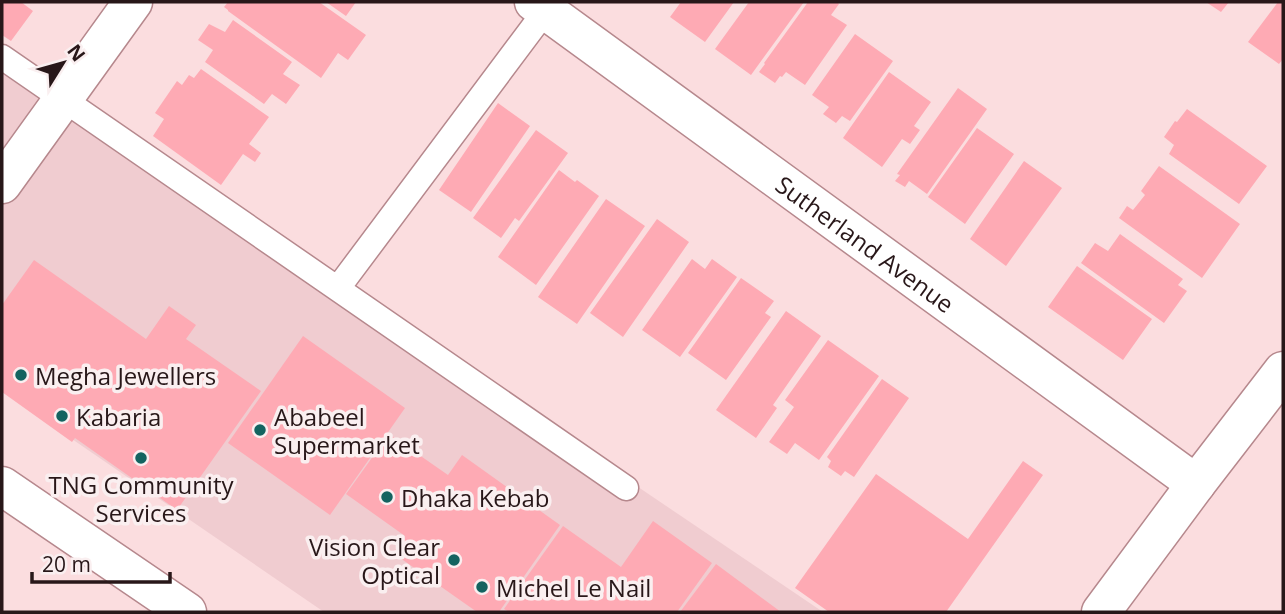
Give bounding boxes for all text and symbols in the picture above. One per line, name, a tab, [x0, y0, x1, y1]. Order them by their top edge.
north arrow	[28, 28, 98, 98]
text: N	[62, 39, 92, 67]
street label: Sutherland Avenue	[770, 167, 961, 319]
place label: Megha Jewellers	[35, 359, 216, 392]
marker: Megha Jewellers	[13, 367, 29, 383]
place label: Kabaria	[76, 400, 161, 433]
place label: Ababeel Supermarket	[274, 400, 420, 461]
marker: Kabaria	[54, 408, 70, 424]
marker: Ababeel Supermarket	[252, 422, 268, 438]
marker: TNG Community Services	[133, 450, 149, 466]
place label: TNG Community Services	[48, 468, 234, 529]
place label: Dhaka Kebab	[401, 481, 550, 514]
marker: Dhaka Kebab	[379, 489, 395, 505]
place label: Vision Clear Optical	[309, 530, 440, 591]
scale bar	[32, 540, 170, 584]
text: 20 m	[42, 550, 91, 578]
marker: Vision Clear Optical	[446, 552, 462, 568]
place label: Michel Le Nail	[496, 571, 651, 604]
marker: Michel Le Nail	[474, 579, 490, 595]

